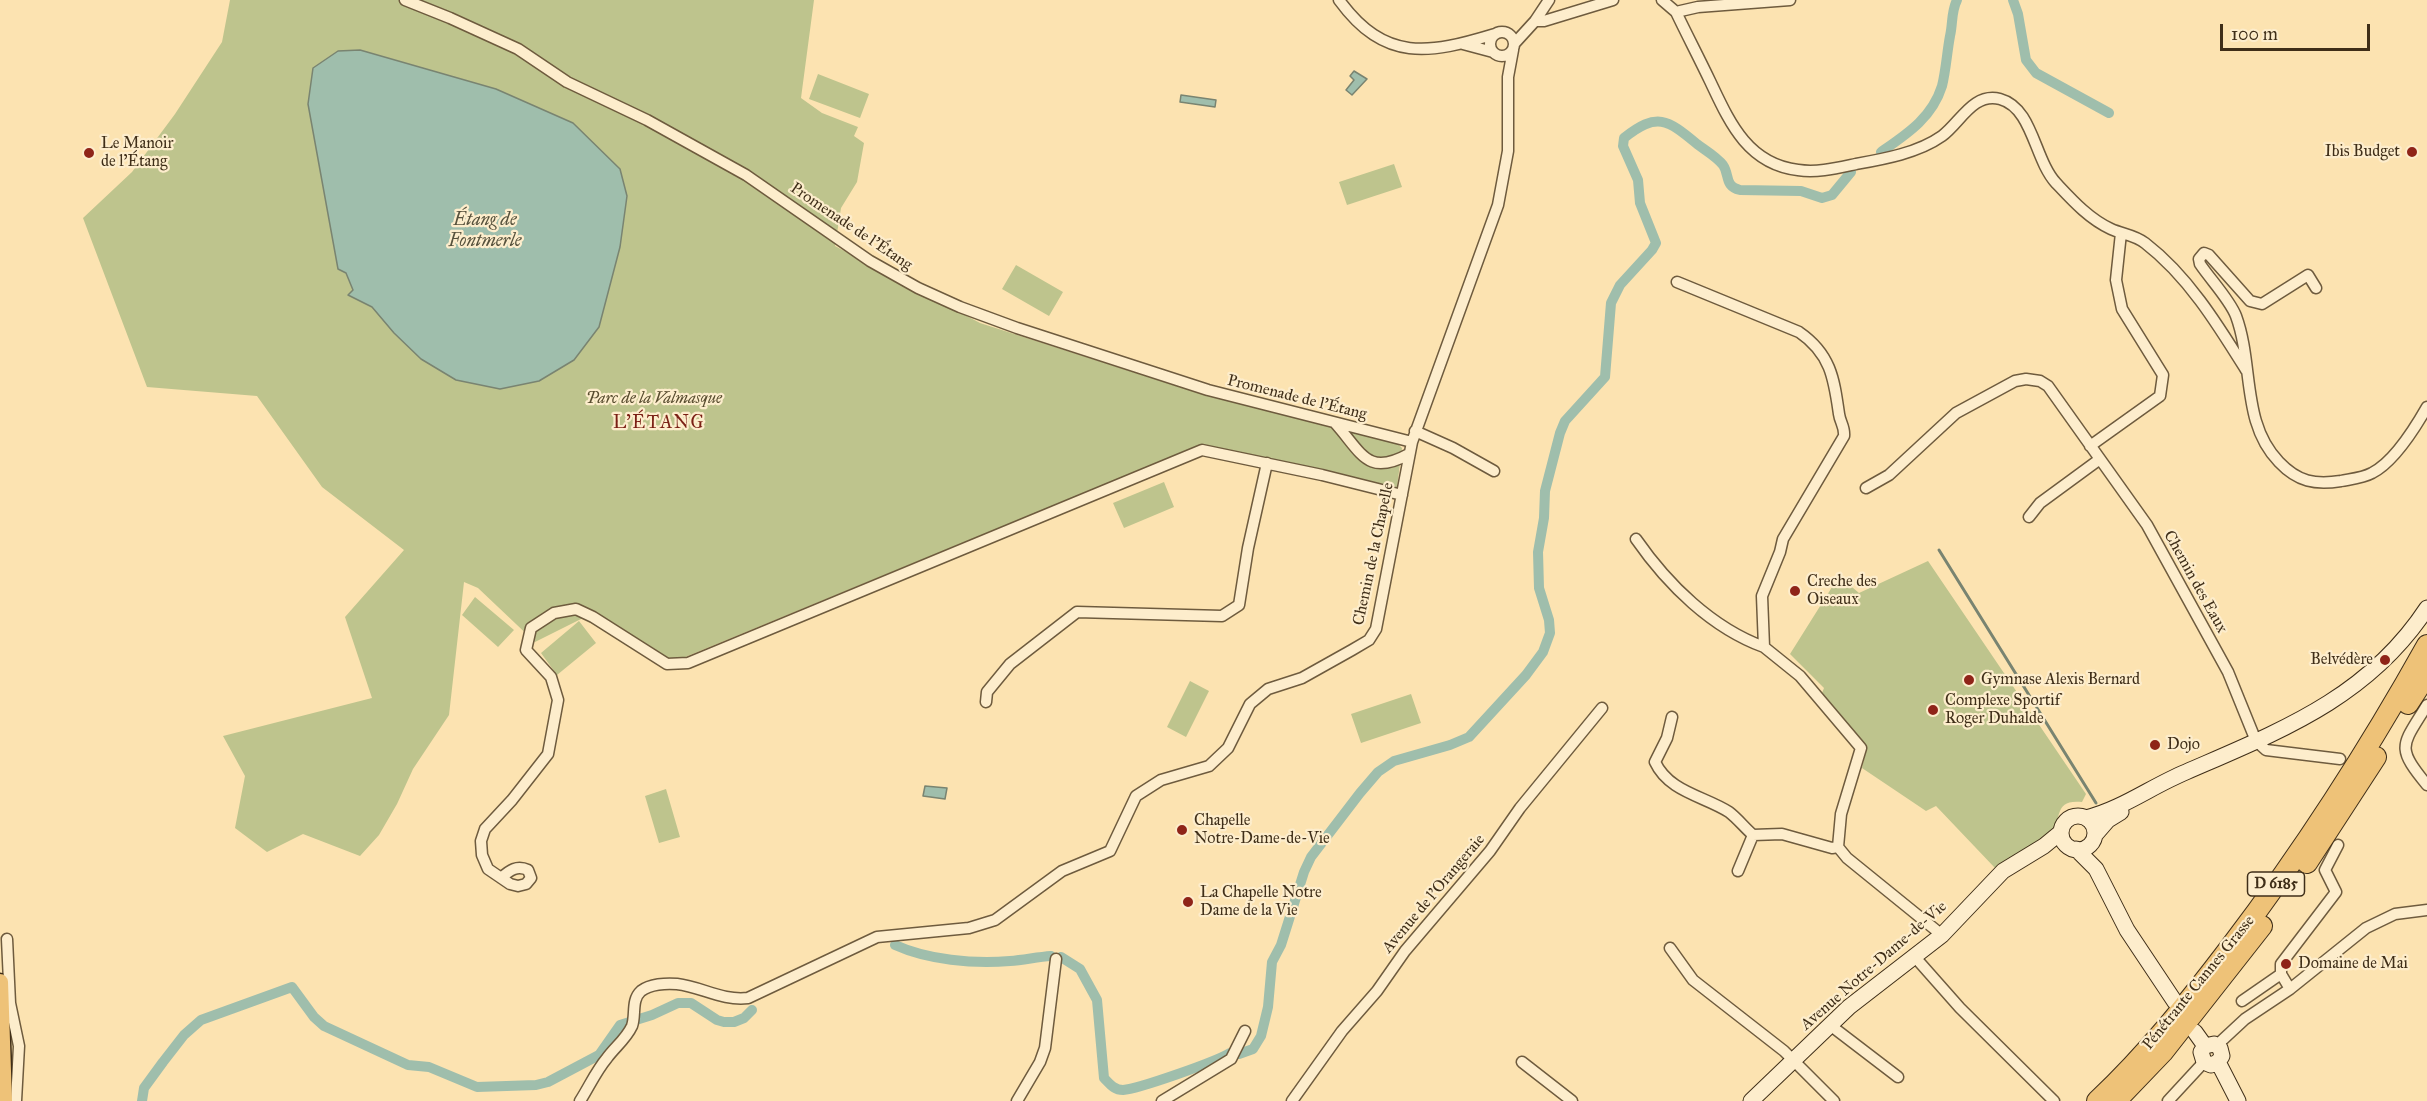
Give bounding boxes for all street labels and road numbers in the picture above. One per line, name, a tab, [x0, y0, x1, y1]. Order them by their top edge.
street label: Promenade de l'Étang	[786, 179, 916, 275]
street label: Promenade de l'Étang	[1225, 371, 1369, 425]
street label: Chemin de la Chapelle	[1349, 481, 1399, 627]
street label: Chemin des Eaux	[2159, 527, 2231, 637]
street label: Avenue de l'Orangeraie	[1379, 831, 1489, 957]
road number: D 6185	[2248, 872, 2304, 896]
street label: Avenue Notre-Dame-de-Vie	[1797, 897, 1951, 1035]
street label: Pénétrante Cannes Grasse	[2139, 912, 2259, 1054]

